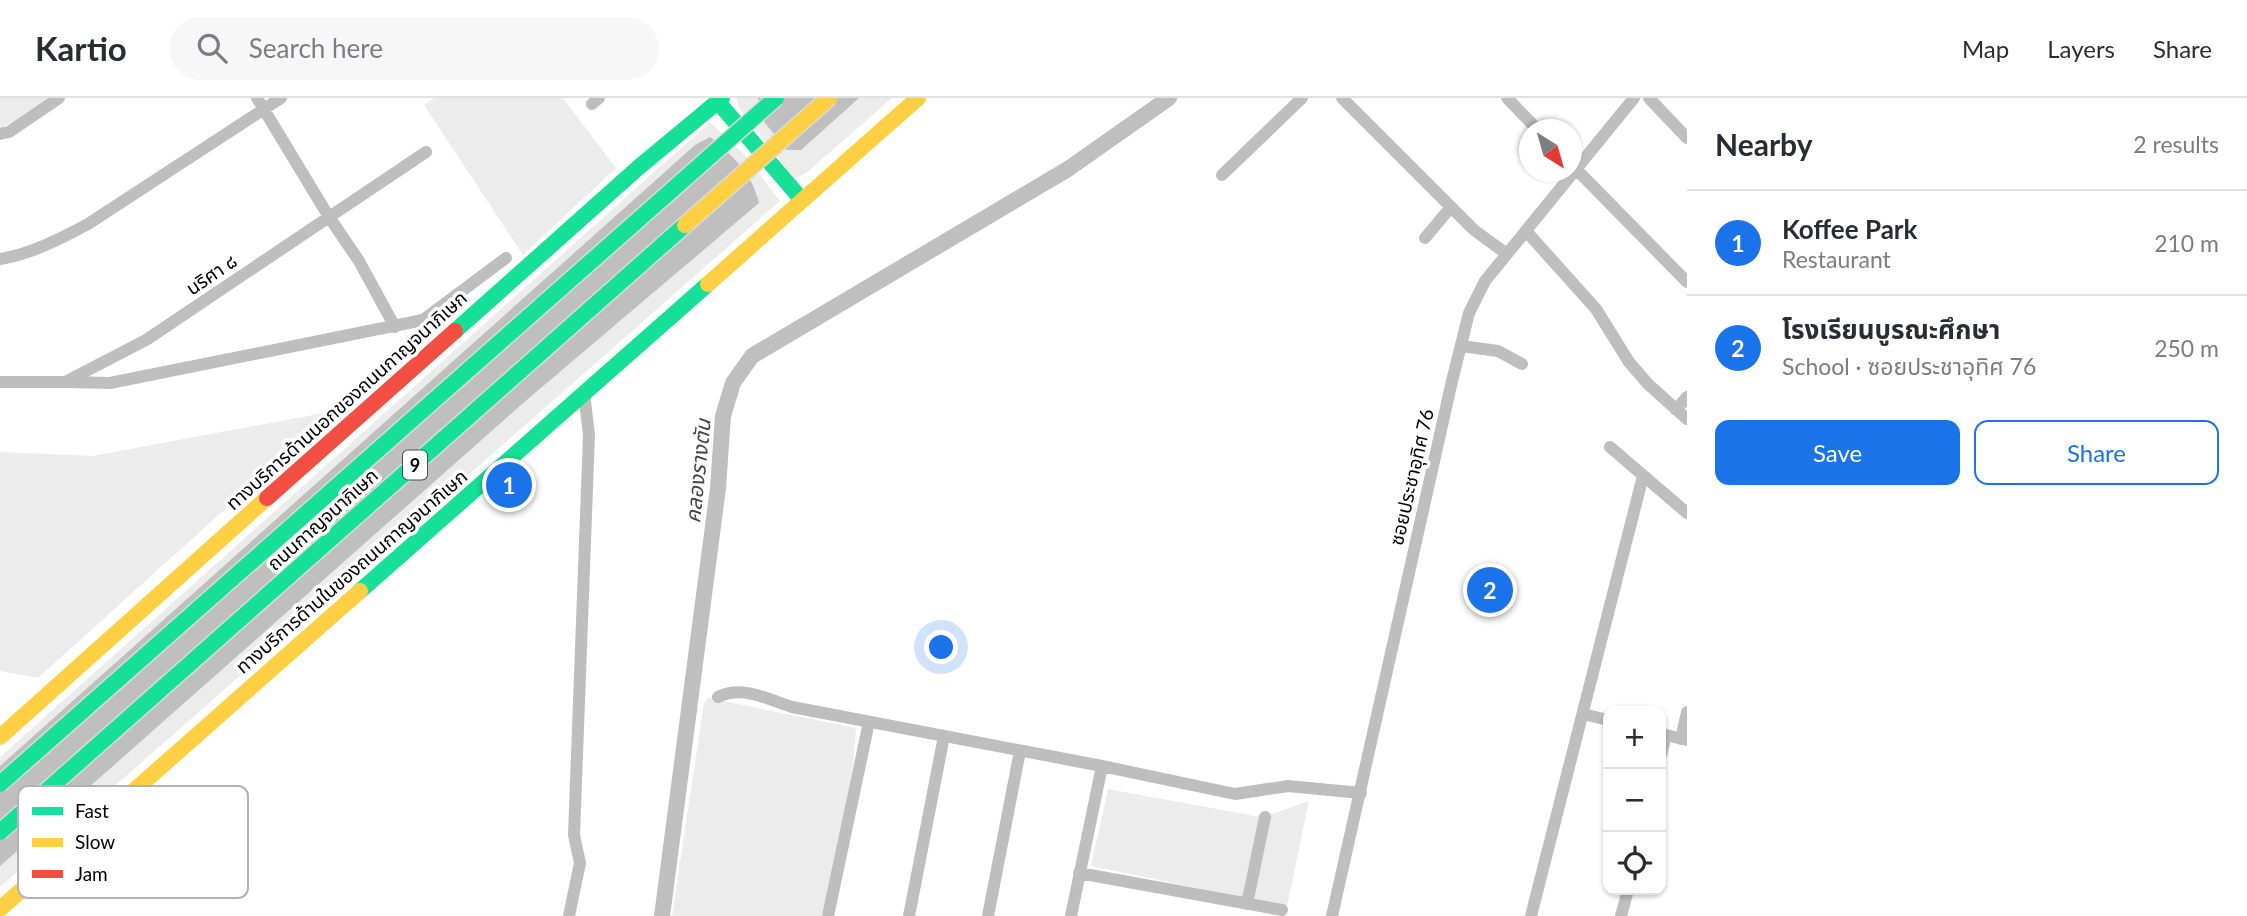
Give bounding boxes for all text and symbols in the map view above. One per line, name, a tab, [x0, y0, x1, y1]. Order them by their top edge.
search box	[169, 17, 659, 80]
text: Kartio	[35, 28, 127, 68]
icon: search	[193, 29, 231, 67]
text: Search here	[249, 32, 383, 64]
text: Map	[1962, 34, 2009, 63]
text: Layers	[2047, 34, 2115, 63]
text: Share	[2153, 34, 2212, 63]
north arrow	[1519, 119, 1582, 182]
text: Nearby	[1715, 126, 1813, 162]
text: 2 results	[2133, 130, 2219, 158]
text: Koffee Park	[1782, 213, 1917, 245]
text: 1	[1731, 229, 1745, 257]
text: 210 m	[2154, 229, 2219, 257]
text: Restaurant	[1782, 245, 1891, 273]
street label: นริศา ๘	[181, 249, 241, 299]
street label: ทางบริการด้านนอกของถนนกาญจนาภิเษก	[221, 286, 471, 514]
text: โรงเรียนบูรณะศึกษา	[1782, 313, 2000, 345]
text: 2	[1731, 334, 1745, 362]
text: 250 m	[2154, 334, 2219, 362]
text: School · ซอยประชาอุทิศ 76	[1782, 352, 2036, 380]
street label: ซอยประชาอุทิศ 76	[1384, 406, 1439, 548]
water label: คลองรางตัน	[679, 417, 715, 524]
button: Save	[1715, 420, 1960, 485]
button: Share	[1974, 420, 2219, 485]
road number: 9	[403, 450, 427, 480]
pin: 1	[486, 459, 532, 511]
street label: ถนนกาญจนาภิเษก	[262, 463, 382, 575]
street label: ทางบริการด้านในของถนนกาญจนาภิเษก	[231, 464, 471, 678]
pin: 2	[1467, 564, 1513, 616]
your location	[924, 630, 958, 664]
map controls	[1603, 706, 1666, 895]
button: +	[1603, 706, 1666, 769]
button: −	[1603, 769, 1666, 832]
legend	[18, 786, 248, 898]
text: Fast	[75, 799, 109, 822]
text: Slow	[75, 830, 115, 853]
button: locate	[1603, 832, 1666, 895]
text: Jam	[75, 862, 108, 885]

